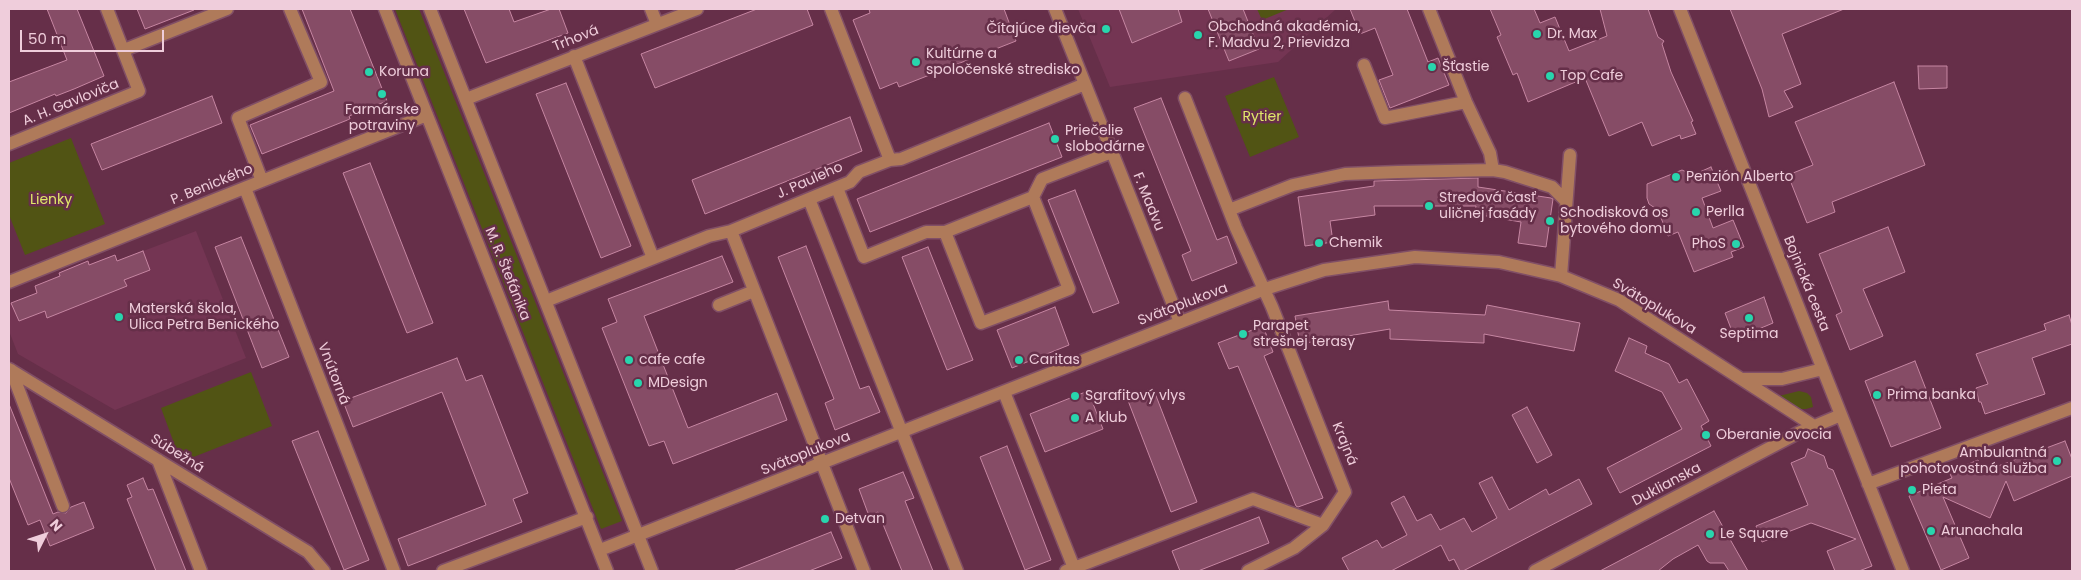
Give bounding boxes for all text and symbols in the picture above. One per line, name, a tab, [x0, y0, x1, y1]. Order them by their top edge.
place label: Obchodná akadémia, F. Madvu 2, Prievidza	[1208, 19, 1361, 52]
scale bar	[22, 20, 166, 52]
place label: Čítajúce dievča	[986, 21, 1096, 37]
street label: Trhová	[551, 22, 601, 56]
marker: Čítajúce dievča	[1100, 23, 1112, 35]
place label: Dr. Max	[1547, 26, 1597, 42]
text: 50 m	[28, 28, 66, 49]
marker: Dr. Max	[1531, 28, 1543, 40]
marker: Obchodná akadémia, F. Madvu 2, Prievidza	[1192, 29, 1204, 41]
place label: Kultúrne a spoločenské stredisko	[926, 46, 1080, 78]
marker: Kultúrne a spoločenské stredisko	[910, 56, 922, 68]
place label: Šťastie	[1442, 59, 1489, 75]
marker: Šťastie	[1426, 61, 1438, 73]
place label: Koruna	[379, 64, 429, 80]
marker: Koruna	[363, 66, 375, 78]
place label: Top Cafe	[1560, 68, 1623, 84]
marker: Top Cafe	[1544, 70, 1556, 82]
street label: A. H. Gavloviča	[20, 76, 122, 130]
marker: Farmárske potraviny	[376, 88, 388, 100]
place label: Farmárske potraviny	[345, 102, 419, 134]
park label: Rytier	[1243, 109, 1281, 125]
place label: Priečelie slobodárne	[1065, 123, 1145, 156]
marker: Priečelie slobodárne	[1049, 133, 1061, 145]
street label: J. Pauleho	[774, 159, 846, 203]
street label: P. Benického	[169, 161, 255, 209]
place label: Penzión Alberto	[1686, 169, 1794, 185]
street label: F. Madvu	[1129, 170, 1167, 234]
marker: Penzión Alberto	[1670, 171, 1682, 183]
place label: Stredová časť uličnej fasády	[1439, 190, 1536, 222]
park label: Lienky	[30, 192, 72, 208]
marker: Stredová časť uličnej fasády	[1423, 200, 1435, 212]
place label: Perlla	[1706, 204, 1744, 220]
place label: Schodisková os bytového domu	[1560, 205, 1671, 238]
marker: Perlla	[1690, 206, 1702, 218]
marker: Schodisková os bytového domu	[1544, 215, 1556, 227]
street label: M. R. Štefánika	[481, 225, 533, 323]
street label: Bojnická cesta	[1779, 234, 1833, 334]
place label: Chemik	[1329, 235, 1383, 251]
place label: PhoS	[1692, 236, 1726, 252]
marker: Chemik	[1313, 237, 1325, 249]
marker: PhoS	[1730, 238, 1742, 250]
street label: Svätoplukova	[1609, 275, 1699, 339]
street label: Svätoplukova	[1136, 280, 1230, 330]
place label: Materská škola, Ulica Petra Benického	[129, 301, 279, 334]
marker: Materská škola, Ulica Petra Benického	[113, 311, 125, 323]
marker: Septima	[1743, 312, 1755, 324]
place label: Parapet strešnej terasy	[1253, 318, 1355, 351]
place label: Septima	[1720, 326, 1778, 342]
marker: Parapet strešnej terasy	[1237, 328, 1249, 340]
street label: Vnútorná	[313, 341, 353, 407]
place label: cafe cafe	[639, 352, 705, 368]
place label: Caritas	[1029, 352, 1080, 368]
marker: cafe cafe	[623, 354, 635, 366]
marker: Caritas	[1013, 354, 1025, 366]
place label: MDesign	[648, 375, 708, 391]
marker: MDesign	[632, 377, 644, 389]
place label: Prima banka	[1887, 387, 1976, 403]
place label: Sgrafitový vlys	[1085, 388, 1185, 404]
marker: Prima banka	[1871, 389, 1883, 401]
marker: Sgrafitový vlys	[1069, 390, 1081, 402]
place label: A klub	[1085, 410, 1127, 426]
marker: A klub	[1069, 412, 1081, 424]
street label: Krajná	[1328, 420, 1360, 468]
place label: Oberanie ovocia	[1716, 427, 1832, 443]
street label: Svätoplukova	[759, 428, 853, 480]
marker: Oberanie ovocia	[1700, 429, 1712, 441]
street label: Súbežná	[147, 431, 207, 477]
place label: Ambulantná pohotovostná služba	[1900, 445, 2047, 478]
marker: Ambulantná pohotovostná služba	[2051, 455, 2063, 467]
street label: Duklianska	[1630, 460, 1704, 510]
place label: Pieta	[1922, 482, 1957, 498]
marker: Pieta	[1906, 484, 1918, 496]
north arrow	[20, 510, 70, 560]
place label: Detvan	[835, 511, 885, 527]
marker: Detvan	[819, 513, 831, 525]
text: N	[45, 515, 67, 536]
place label: Arunachala	[1941, 523, 2023, 539]
marker: Arunachala	[1925, 525, 1937, 537]
place label: Le Square	[1720, 526, 1788, 542]
marker: Le Square	[1704, 528, 1716, 540]

